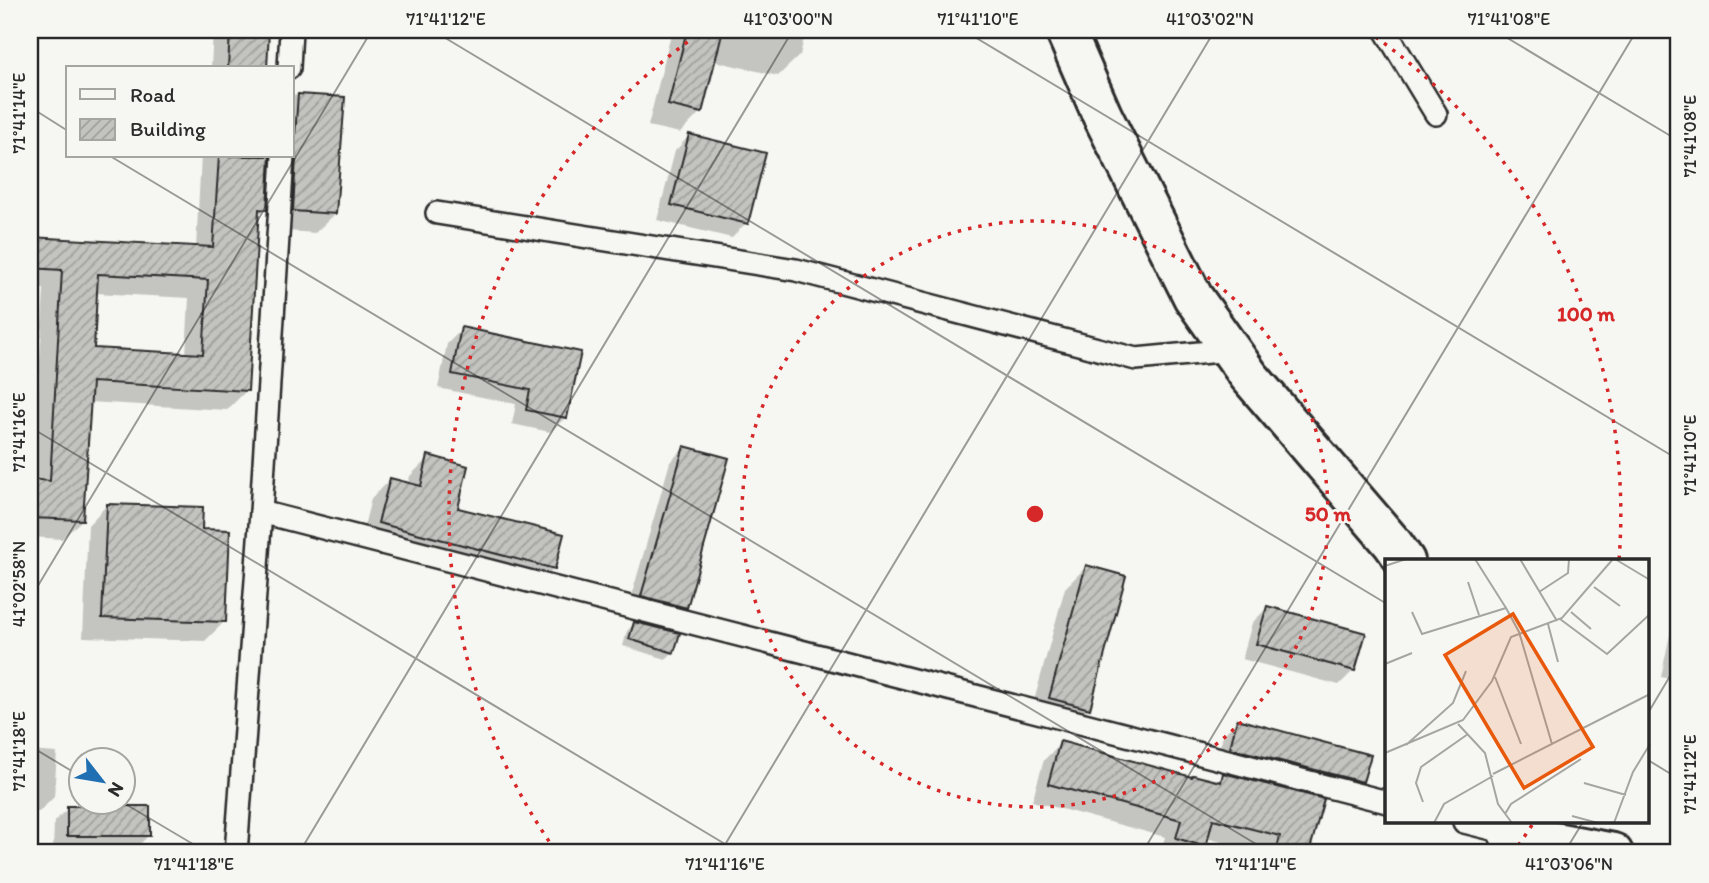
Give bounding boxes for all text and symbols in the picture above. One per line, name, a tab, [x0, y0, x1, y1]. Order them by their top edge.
text: 71°41'12"E	[406, 8, 486, 30]
text: 41°03'00"N	[743, 8, 833, 30]
text: 71°41'10"E	[937, 8, 1019, 30]
text: 41°03'02"N	[1166, 8, 1254, 30]
text: 71°41'08"E	[1468, 8, 1550, 30]
legend	[66, 66, 294, 158]
text: 71°41'14"E	[8, 73, 30, 153]
text: Road	[130, 82, 176, 107]
text: 71°41'08"E	[1679, 95, 1701, 177]
text: Building	[130, 116, 206, 141]
text: 100 m	[1557, 301, 1615, 326]
text: 71°41'16"E	[8, 392, 30, 472]
text: 71°41'10"E	[1679, 414, 1701, 496]
text: 50 m	[1305, 501, 1352, 526]
centre of rings	[1023, 502, 1047, 526]
text: 41°02'58"N	[8, 541, 30, 627]
inset map	[1385, 559, 1650, 824]
text: 71°41'18"E	[8, 711, 30, 791]
text: 71°41'12"E	[1679, 734, 1701, 814]
north arrow	[66, 746, 136, 816]
text: N	[103, 778, 129, 801]
text: 71°41'18"E	[154, 853, 234, 875]
text: 71°41'16"E	[685, 853, 765, 875]
text: 71°41'14"E	[1216, 853, 1296, 875]
text: 41°03'06"N	[1525, 853, 1613, 875]

